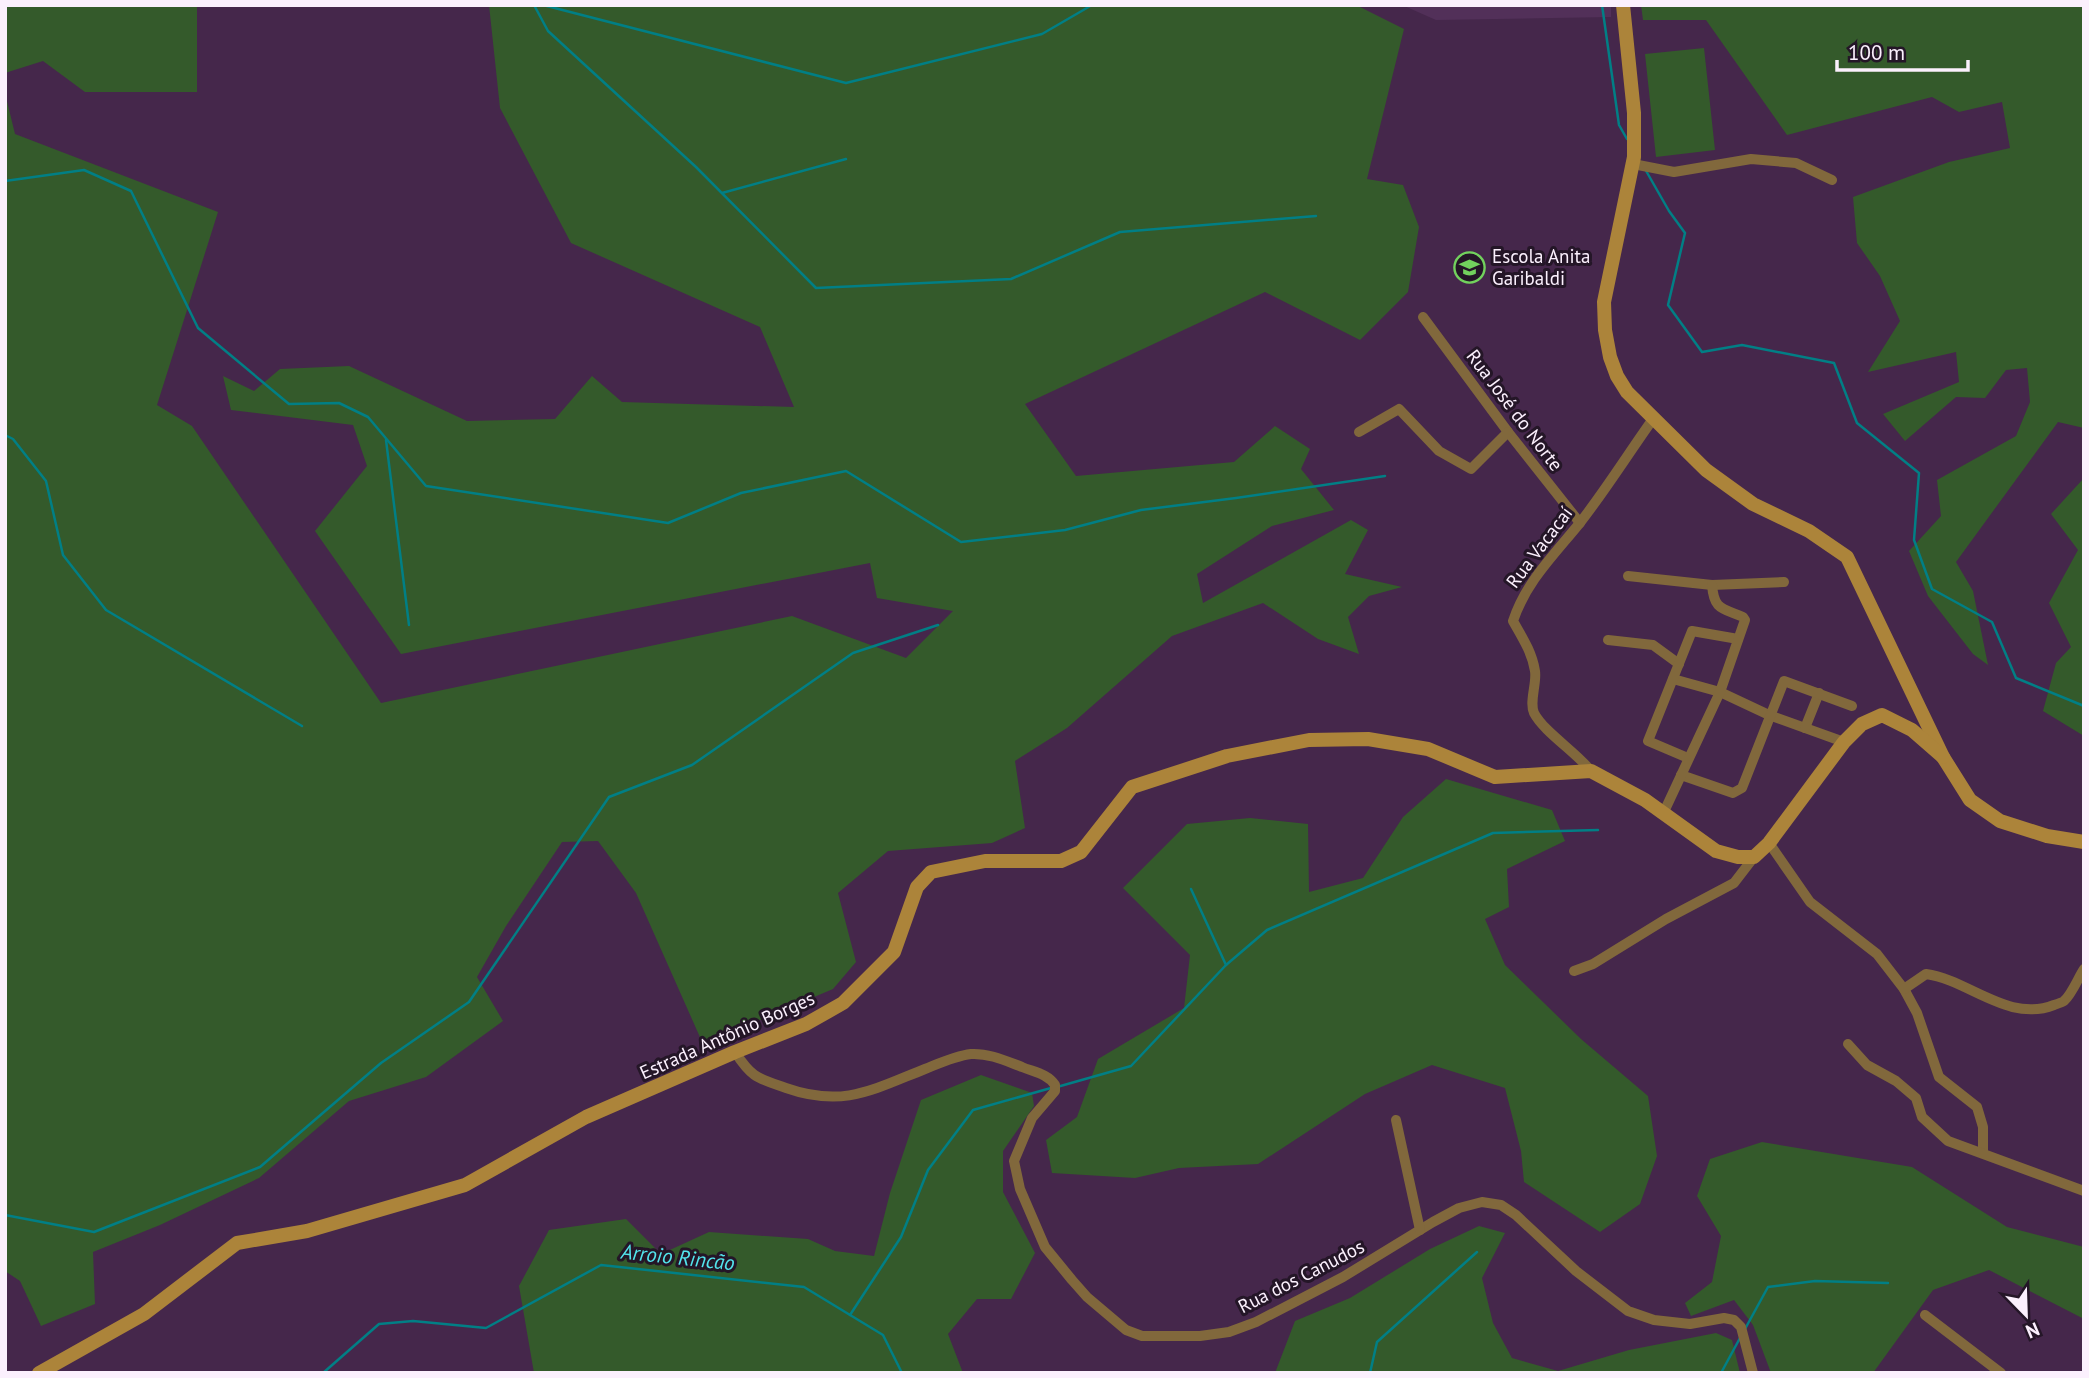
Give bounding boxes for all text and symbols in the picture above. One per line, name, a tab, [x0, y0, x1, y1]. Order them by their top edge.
scale bar	[1837, 28, 1968, 72]
text: 100 m	[1848, 39, 1905, 66]
place label: Escola Anita Garibaldi	[1492, 244, 1590, 290]
school or university icon: Escola Anita Garibaldi	[1452, 250, 1486, 284]
street label: Rua José do Norte	[1462, 345, 1568, 475]
street label: Rua Vacacaí	[1501, 502, 1577, 592]
street label: Estrada Antônio Borges	[636, 986, 818, 1084]
street label: Rua dos Canudos	[1234, 1234, 1368, 1318]
water label: Arroio Rincão	[619, 1237, 736, 1276]
north arrow	[1991, 1280, 2061, 1350]
text: N	[2022, 1317, 2043, 1344]

